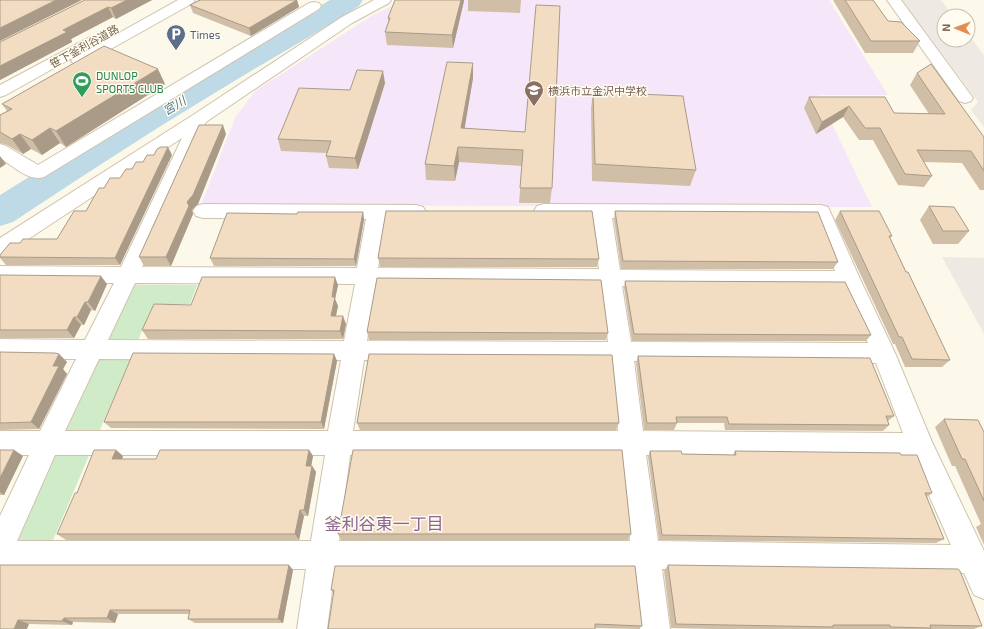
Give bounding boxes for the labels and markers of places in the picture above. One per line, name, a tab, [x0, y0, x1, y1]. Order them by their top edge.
parking icon: Times	[165, 23, 187, 51]
place label: Times	[190, 28, 221, 41]
place label: DUNLOP SPORTS CLUB	[96, 69, 164, 95]
sports icon: DUNLOP SPORTS CLUB	[71, 70, 93, 98]
school or university icon: 横浜市立金沢中学校	[523, 79, 545, 107]
place label: 横浜市立金沢中学校	[548, 84, 647, 97]

